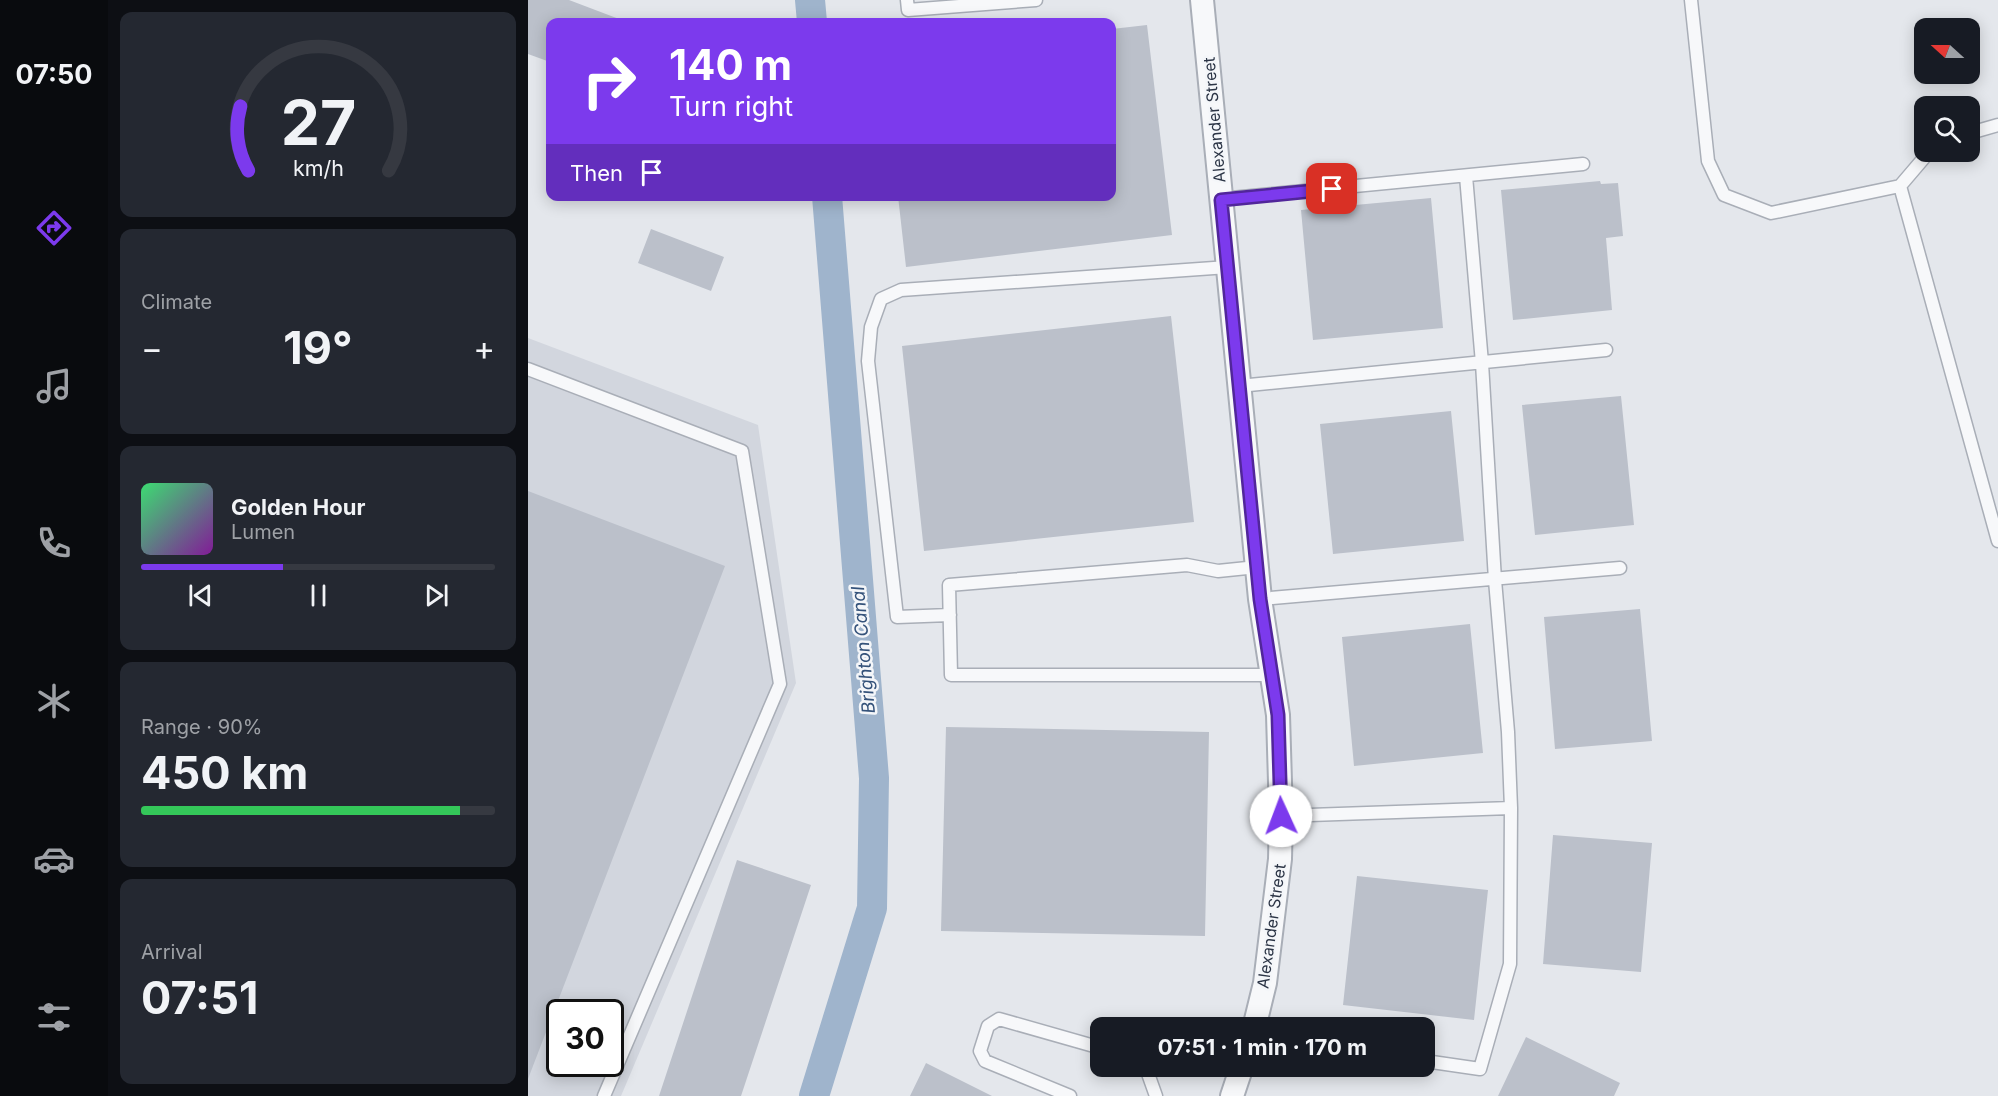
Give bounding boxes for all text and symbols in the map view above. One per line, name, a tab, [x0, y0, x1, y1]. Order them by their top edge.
north arrow	[1914, 18, 1980, 84]
map controls	[1914, 18, 1980, 162]
text: 140 m	[669, 39, 792, 90]
icon: right	[570, 42, 648, 120]
street label: Alexander Street	[1199, 56, 1229, 184]
text: 07:50	[16, 58, 92, 91]
text: 27	[280, 86, 356, 161]
text: Turn right	[669, 90, 793, 123]
button: search	[1914, 96, 1980, 162]
text: km/h	[293, 156, 343, 182]
icon: arrive	[635, 156, 668, 189]
text: Then	[570, 160, 623, 186]
pin	[1306, 163, 1357, 214]
icon: arrive	[1315, 172, 1348, 205]
icon: directions	[33, 207, 75, 249]
text: Climate	[141, 290, 212, 314]
text: 19°	[283, 320, 353, 375]
text: −	[141, 328, 163, 368]
text: +	[473, 328, 495, 368]
icon: music	[33, 365, 75, 407]
text: Golden Hour	[231, 494, 365, 520]
text: Lumen	[231, 520, 295, 544]
icon: phone	[33, 522, 75, 564]
icon: previous	[184, 579, 217, 612]
icon: pause	[302, 579, 335, 612]
icon: next	[420, 579, 453, 612]
water label: Brighton Canal	[847, 585, 879, 714]
icon: climate	[33, 680, 75, 722]
text: Range · 90%	[141, 715, 262, 739]
text: 450 km	[141, 745, 308, 800]
position arrow	[1249, 784, 1313, 848]
icon: car	[33, 838, 75, 880]
street label: Alexander Street	[1252, 862, 1290, 990]
text: Arrival	[141, 940, 203, 964]
text: 07:51	[141, 970, 258, 1025]
icon: filters	[33, 996, 75, 1038]
speed limit sign: 30	[546, 999, 624, 1077]
text: 07:51 · 1 min · 170 m	[1158, 1034, 1367, 1060]

